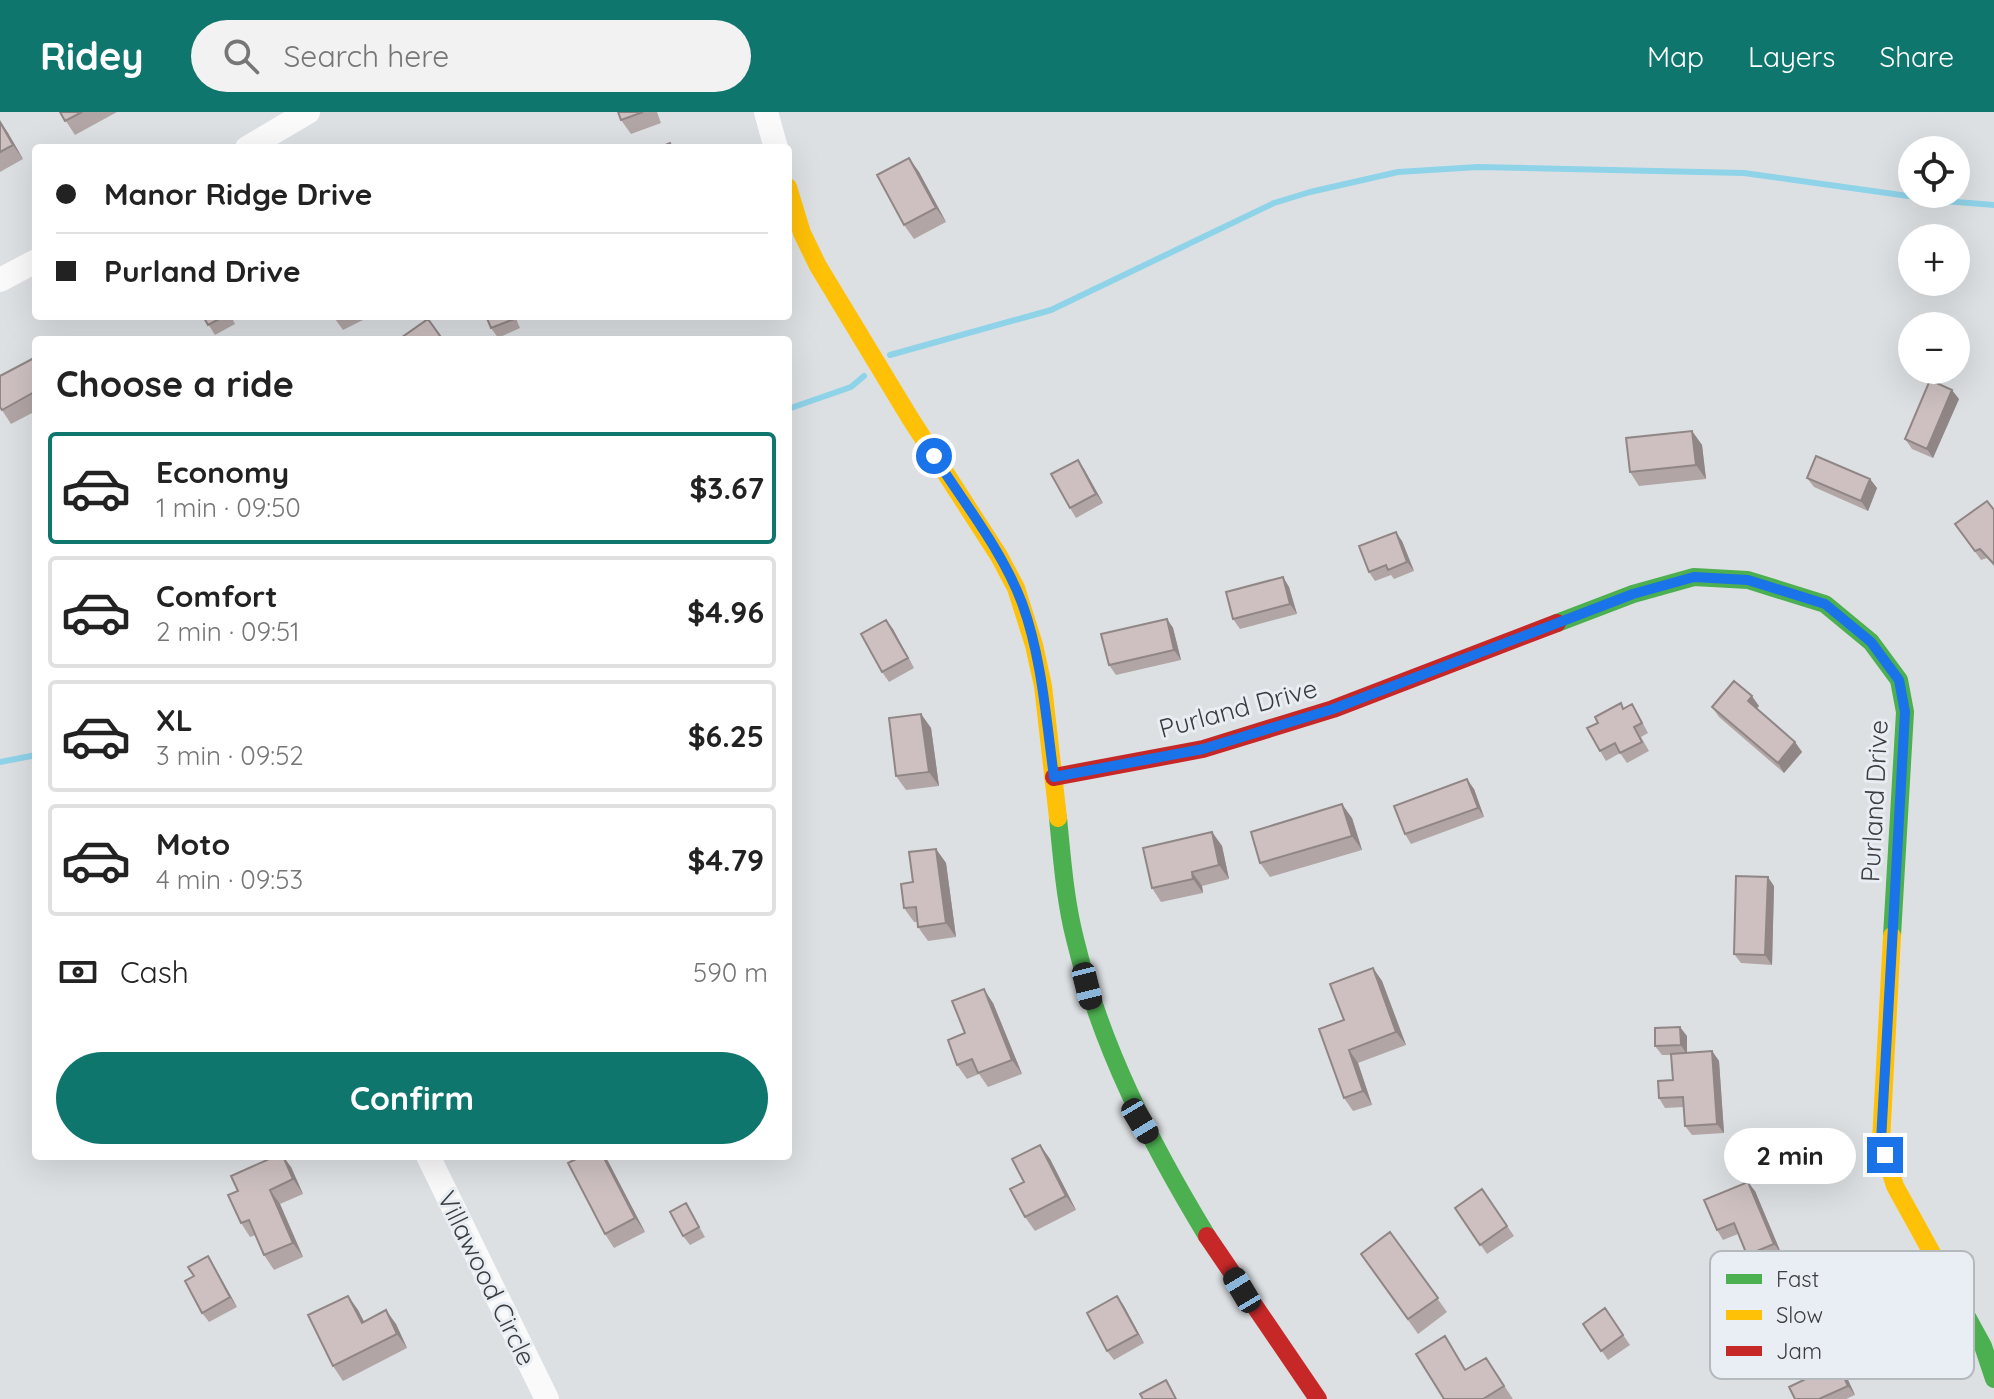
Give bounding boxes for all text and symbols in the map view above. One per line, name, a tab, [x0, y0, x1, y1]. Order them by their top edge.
search box	[191, 20, 751, 92]
text: Ridey	[40, 32, 143, 80]
icon: search	[219, 34, 263, 78]
text: Search here	[283, 37, 449, 75]
text: Map	[1647, 39, 1704, 74]
text: Layers	[1748, 39, 1835, 74]
text: Share	[1879, 39, 1954, 74]
map controls	[1898, 136, 1970, 384]
button: locate	[1898, 136, 1970, 208]
text: Manor Ridge Drive	[104, 175, 373, 213]
button: +	[1898, 224, 1970, 296]
text: Purland Drive	[104, 252, 301, 290]
button: −	[1898, 312, 1970, 384]
text: Choose a ride	[56, 361, 294, 406]
route start	[916, 438, 952, 474]
icon: car	[60, 452, 132, 524]
text: Economy	[156, 453, 289, 491]
text: $3.67	[689, 469, 764, 507]
text: 1 min · 09:50	[156, 491, 301, 524]
icon: car	[60, 576, 132, 648]
text: Comfort	[156, 577, 277, 615]
text: $4.96	[687, 593, 764, 631]
text: 2 min · 09:51	[156, 615, 300, 648]
street label: Purland Drive	[1155, 671, 1321, 745]
icon: car	[60, 700, 132, 772]
text: XL	[156, 701, 193, 739]
text: $6.25	[688, 717, 764, 755]
street label: Purland Drive	[1853, 719, 1895, 883]
text: 3 min · 09:52	[156, 739, 304, 772]
icon: car	[60, 824, 132, 896]
text: Moto	[156, 825, 230, 863]
text: $4.79	[687, 841, 764, 879]
text: 4 min · 09:53	[156, 863, 303, 896]
icon: cash	[56, 950, 100, 994]
text: Cash	[120, 953, 189, 991]
text: 590 m	[693, 956, 768, 989]
car	[1070, 960, 1104, 1012]
button: Confirm	[56, 1052, 768, 1144]
car	[1117, 1094, 1163, 1148]
callout: 2 min	[1725, 1127, 1857, 1183]
route end	[1867, 1137, 1903, 1173]
text: 2 min	[1756, 1139, 1824, 1172]
street label: Villawood Circle	[431, 1185, 543, 1371]
legend	[1710, 1251, 1974, 1379]
car	[1219, 1263, 1265, 1317]
text: Fast	[1776, 1265, 1819, 1293]
text: Slow	[1776, 1301, 1823, 1329]
text: Jam	[1776, 1337, 1822, 1365]

